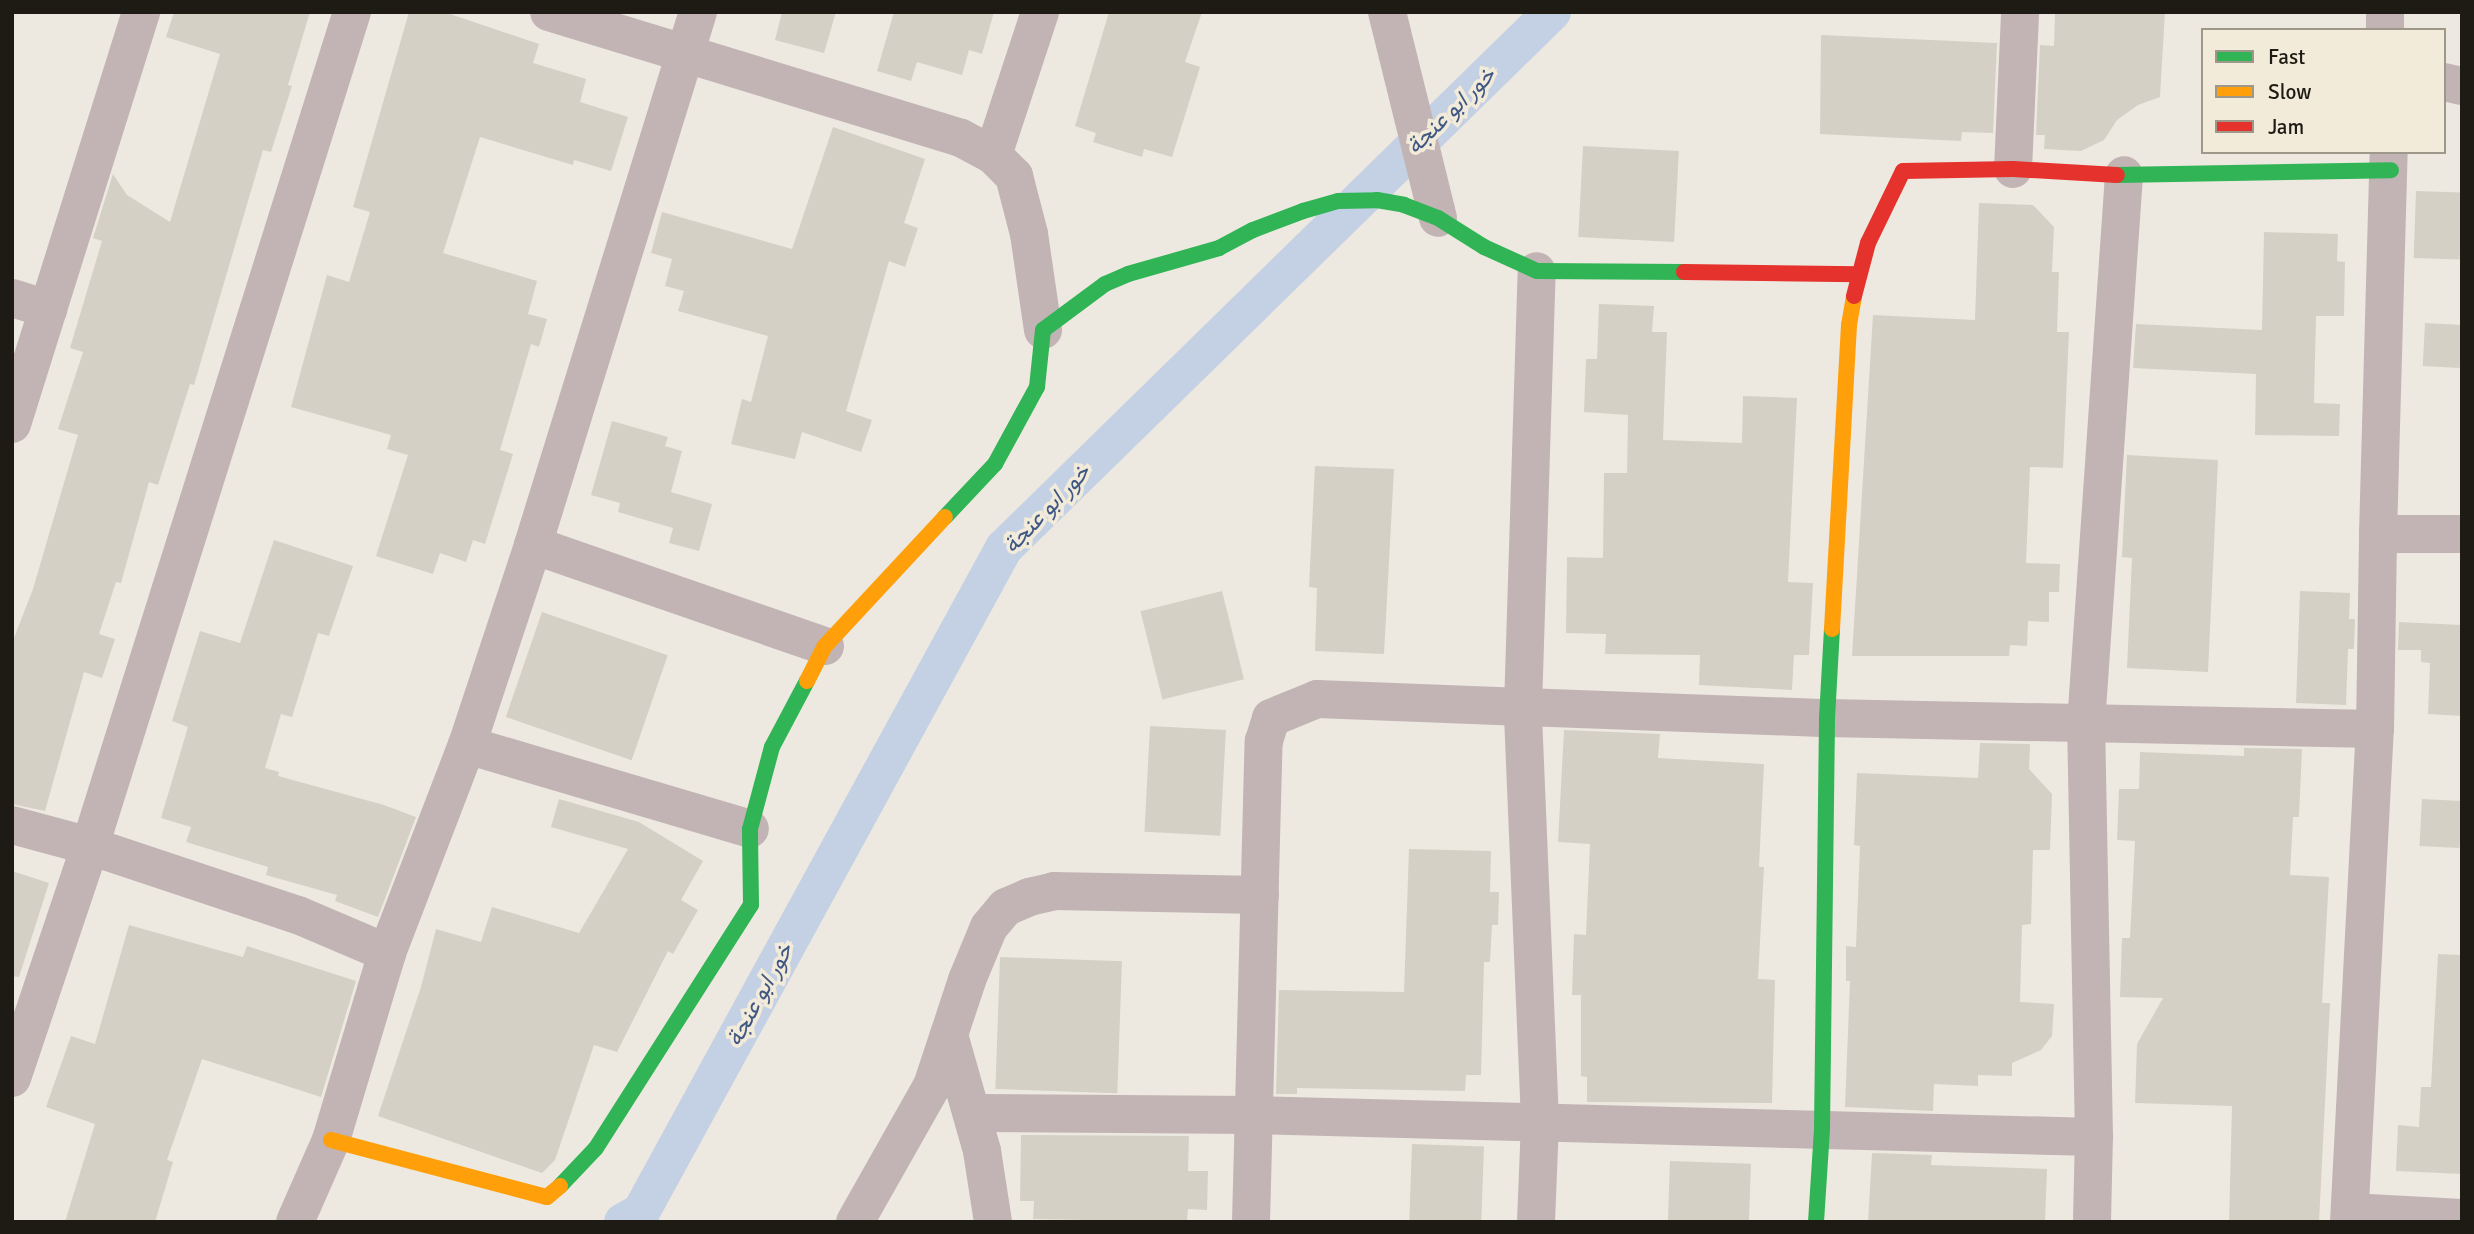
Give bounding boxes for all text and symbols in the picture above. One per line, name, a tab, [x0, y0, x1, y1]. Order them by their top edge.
legend	[2201, 28, 2446, 154]
text: Fast	[2268, 44, 2305, 70]
water label: خور ابو عنجة	[1401, 62, 1501, 160]
text: Slow	[2268, 79, 2312, 105]
text: Jam	[2268, 114, 2304, 140]
water label: خور ابو عنجة	[998, 459, 1096, 559]
water label: خور ابو عنجة	[720, 939, 800, 1051]

